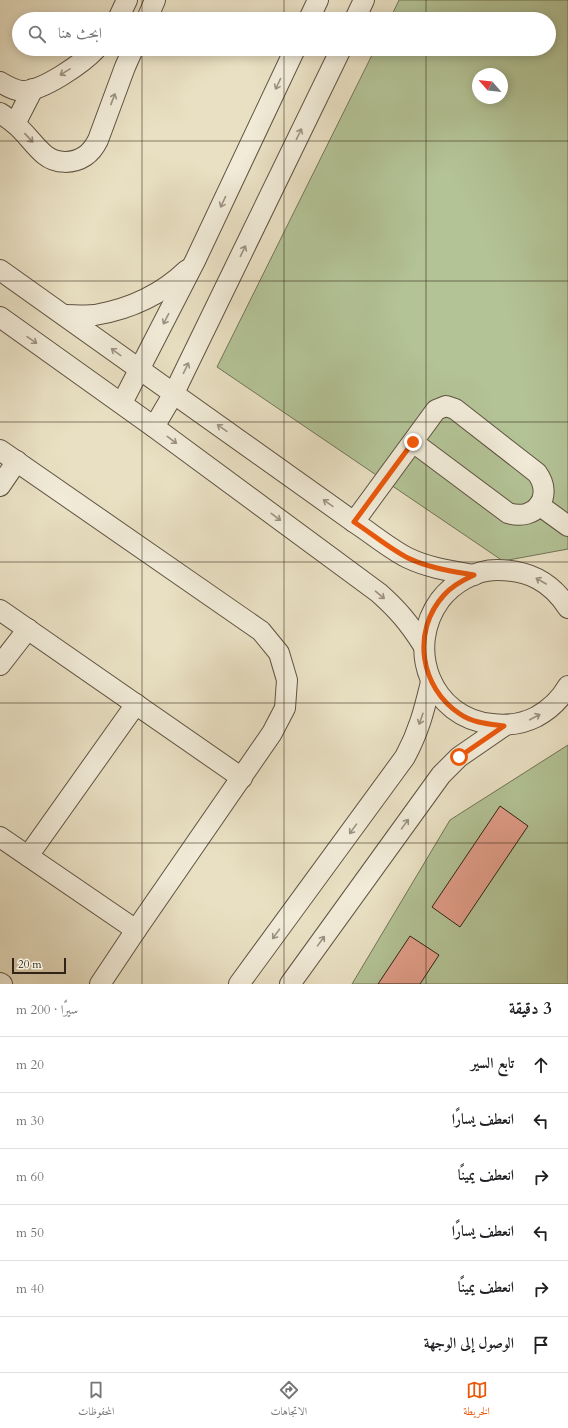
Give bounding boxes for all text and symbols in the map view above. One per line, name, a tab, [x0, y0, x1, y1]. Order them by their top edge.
search box	[12, 12, 556, 56]
icon: search	[26, 23, 48, 45]
text: ابحث هنا	[58, 23, 102, 43]
north arrow	[472, 68, 508, 104]
one-way arrow	[59, 69, 71, 77]
one-way arrow	[274, 78, 281, 90]
one-way arrow	[109, 94, 117, 106]
one-way arrow	[296, 128, 304, 140]
one-way arrow	[24, 133, 33, 143]
one-way arrow	[219, 196, 226, 208]
one-way arrow	[240, 245, 247, 257]
one-way arrow	[162, 312, 169, 324]
one-way arrow	[26, 336, 37, 344]
one-way arrow	[111, 348, 122, 356]
one-way arrow	[183, 362, 190, 374]
one-way arrow	[217, 424, 228, 432]
route end	[404, 433, 422, 451]
one-way arrow	[166, 436, 177, 444]
one-way arrow	[322, 499, 333, 507]
one-way arrow	[271, 513, 282, 521]
one-way arrow	[535, 576, 547, 584]
one-way arrow	[375, 590, 386, 599]
one-way arrow	[417, 713, 425, 725]
one-way arrow	[529, 713, 541, 720]
route start	[450, 748, 468, 766]
one-way arrow	[401, 819, 409, 830]
one-way arrow	[349, 823, 357, 834]
one-way arrow	[272, 928, 280, 939]
one-way arrow	[317, 936, 325, 947]
scale bar	[12, 956, 66, 975]
text: 20 m	[18, 957, 42, 972]
text: 3 دقيقة	[509, 997, 552, 1020]
text: سيرًا · 200 m	[16, 1001, 78, 1019]
text: تابع السير	[471, 1053, 514, 1073]
icon: ahead	[530, 1054, 552, 1076]
text: 20 m	[16, 1056, 44, 1074]
text: انعطف يسارًا	[452, 1109, 514, 1129]
icon: left	[530, 1110, 552, 1132]
text: 30 m	[16, 1112, 44, 1130]
text: انعطف يمينًا	[458, 1165, 514, 1185]
icon: right	[530, 1166, 552, 1188]
text: 60 m	[16, 1168, 44, 1186]
text: انعطف يسارًا	[452, 1221, 514, 1241]
icon: left	[530, 1222, 552, 1244]
text: 50 m	[16, 1224, 44, 1242]
text: انعطف يمينًا	[458, 1277, 514, 1297]
icon: right	[530, 1278, 552, 1300]
text: 40 m	[16, 1280, 44, 1298]
text: الوصول إلى الوجهة	[424, 1333, 514, 1353]
icon: arrive	[530, 1334, 552, 1356]
tab: المحفوظات	[78, 1379, 114, 1422]
tab: الاتجاهات	[270, 1379, 307, 1422]
tab: الخريطة	[463, 1379, 490, 1422]

